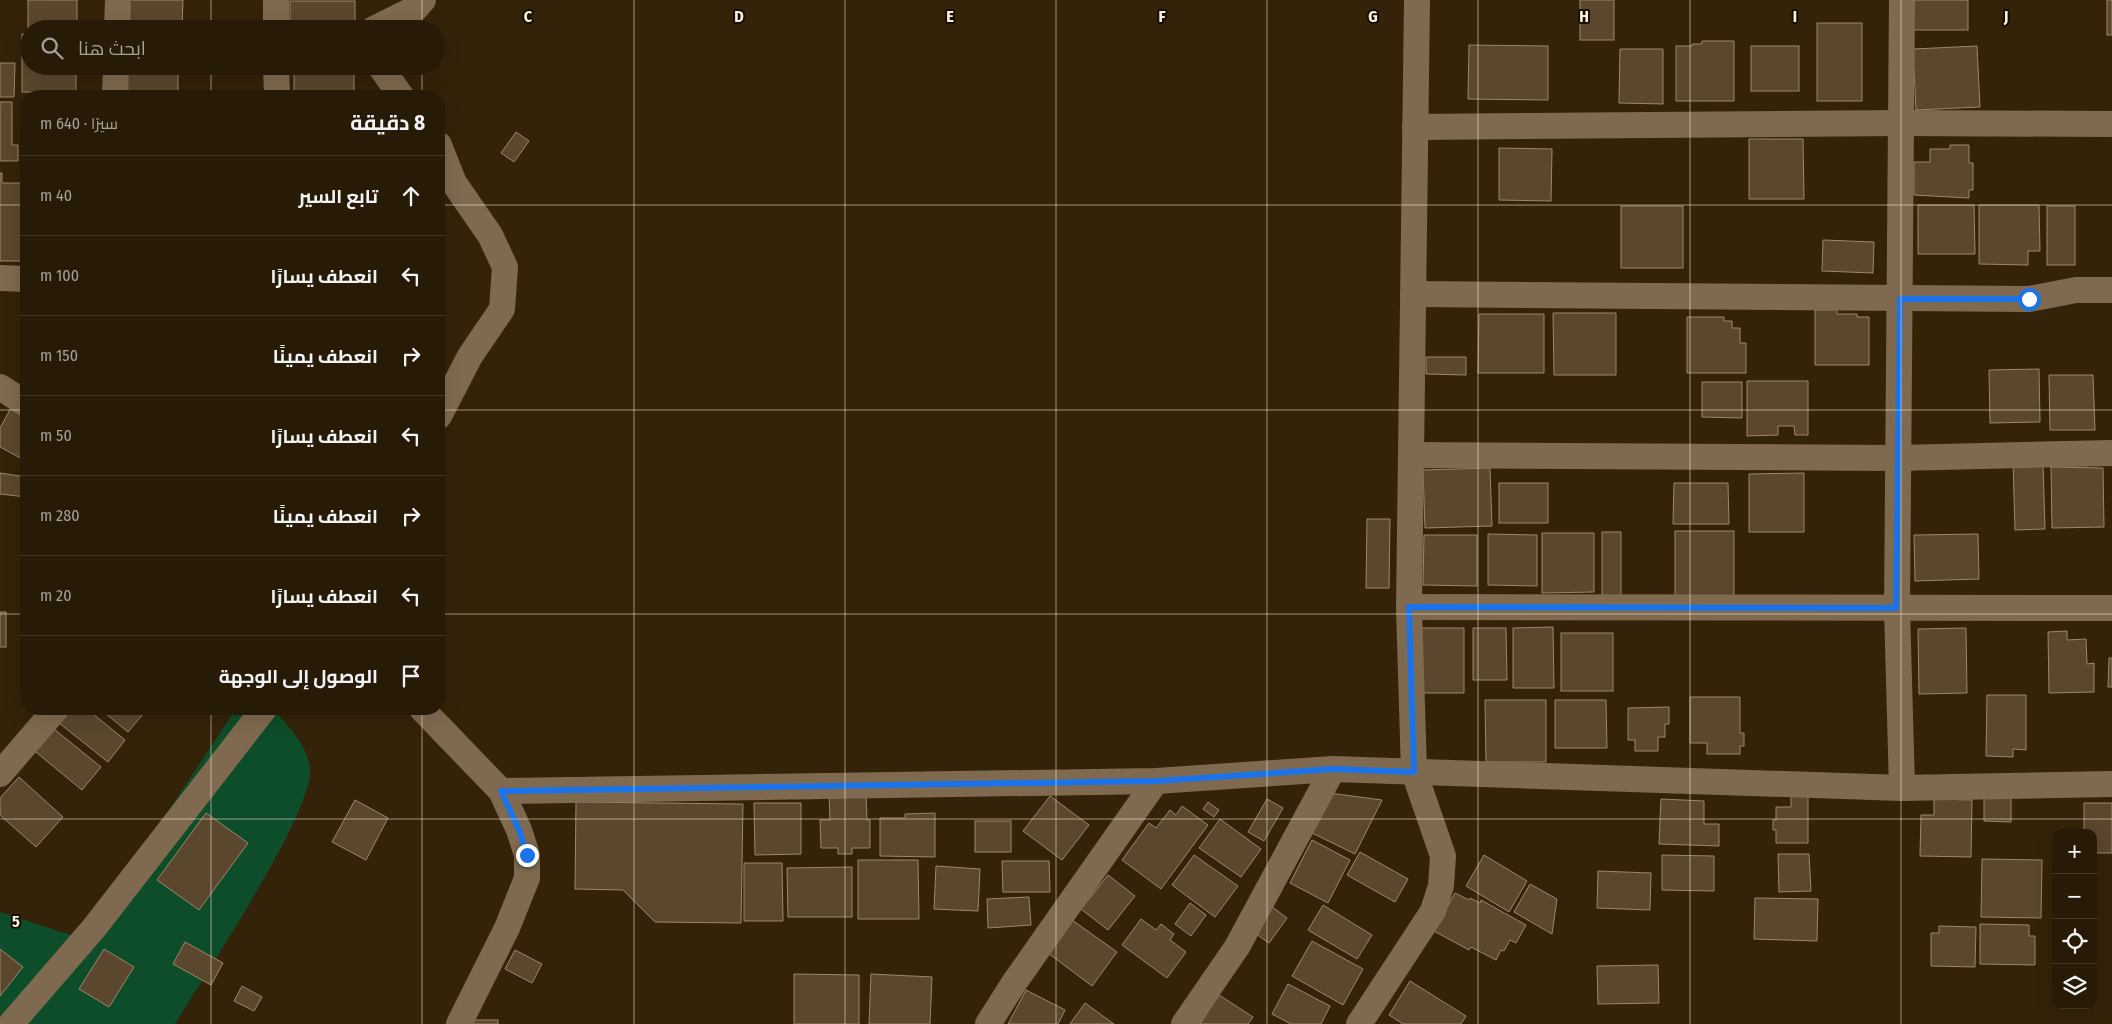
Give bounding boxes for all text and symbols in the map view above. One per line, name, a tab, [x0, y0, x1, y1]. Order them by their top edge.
text: C	[524, 7, 533, 26]
text: D	[734, 7, 744, 26]
text: E	[946, 7, 954, 26]
text: F	[1158, 7, 1166, 26]
text: G	[1368, 7, 1378, 26]
text: H	[1579, 7, 1589, 26]
text: I	[1793, 7, 1797, 26]
text: J	[2003, 7, 2008, 26]
search box	[20, 20, 445, 75]
icon: search	[38, 34, 66, 62]
text: ابحث هنا	[78, 37, 146, 60]
text: 8 دقيقة	[350, 110, 425, 136]
text: سيرًا · 640 m	[40, 114, 118, 133]
icon: ahead	[397, 182, 425, 210]
text: تابع السير	[299, 185, 378, 208]
text: 40 m	[40, 186, 72, 205]
icon: left	[397, 262, 425, 290]
text: انعطف يسارًا	[270, 265, 378, 288]
text: 100 m	[40, 266, 79, 285]
route start	[2018, 288, 2041, 311]
icon: right	[397, 342, 425, 370]
text: انعطف يمينًا	[273, 345, 378, 368]
text: 150 m	[40, 346, 78, 365]
icon: left	[397, 422, 425, 450]
text: انعطف يسارًا	[270, 425, 378, 448]
text: 50 m	[40, 426, 72, 445]
icon: right	[397, 502, 425, 530]
text: انعطف يمينًا	[273, 505, 378, 528]
text: 280 m	[40, 506, 79, 525]
icon: left	[397, 582, 425, 610]
text: انعطف يسارًا	[270, 585, 378, 608]
text: 20 m	[40, 586, 71, 605]
icon: arrive	[397, 662, 425, 690]
text: الوصول إلى الوجهة	[219, 665, 378, 688]
map controls	[2052, 829, 2097, 1009]
button: +	[2052, 829, 2097, 874]
route end	[516, 844, 539, 867]
button: −	[2052, 874, 2097, 919]
text: 5	[12, 912, 20, 931]
button: locate	[2052, 919, 2097, 964]
button: layers	[2052, 964, 2097, 1009]

